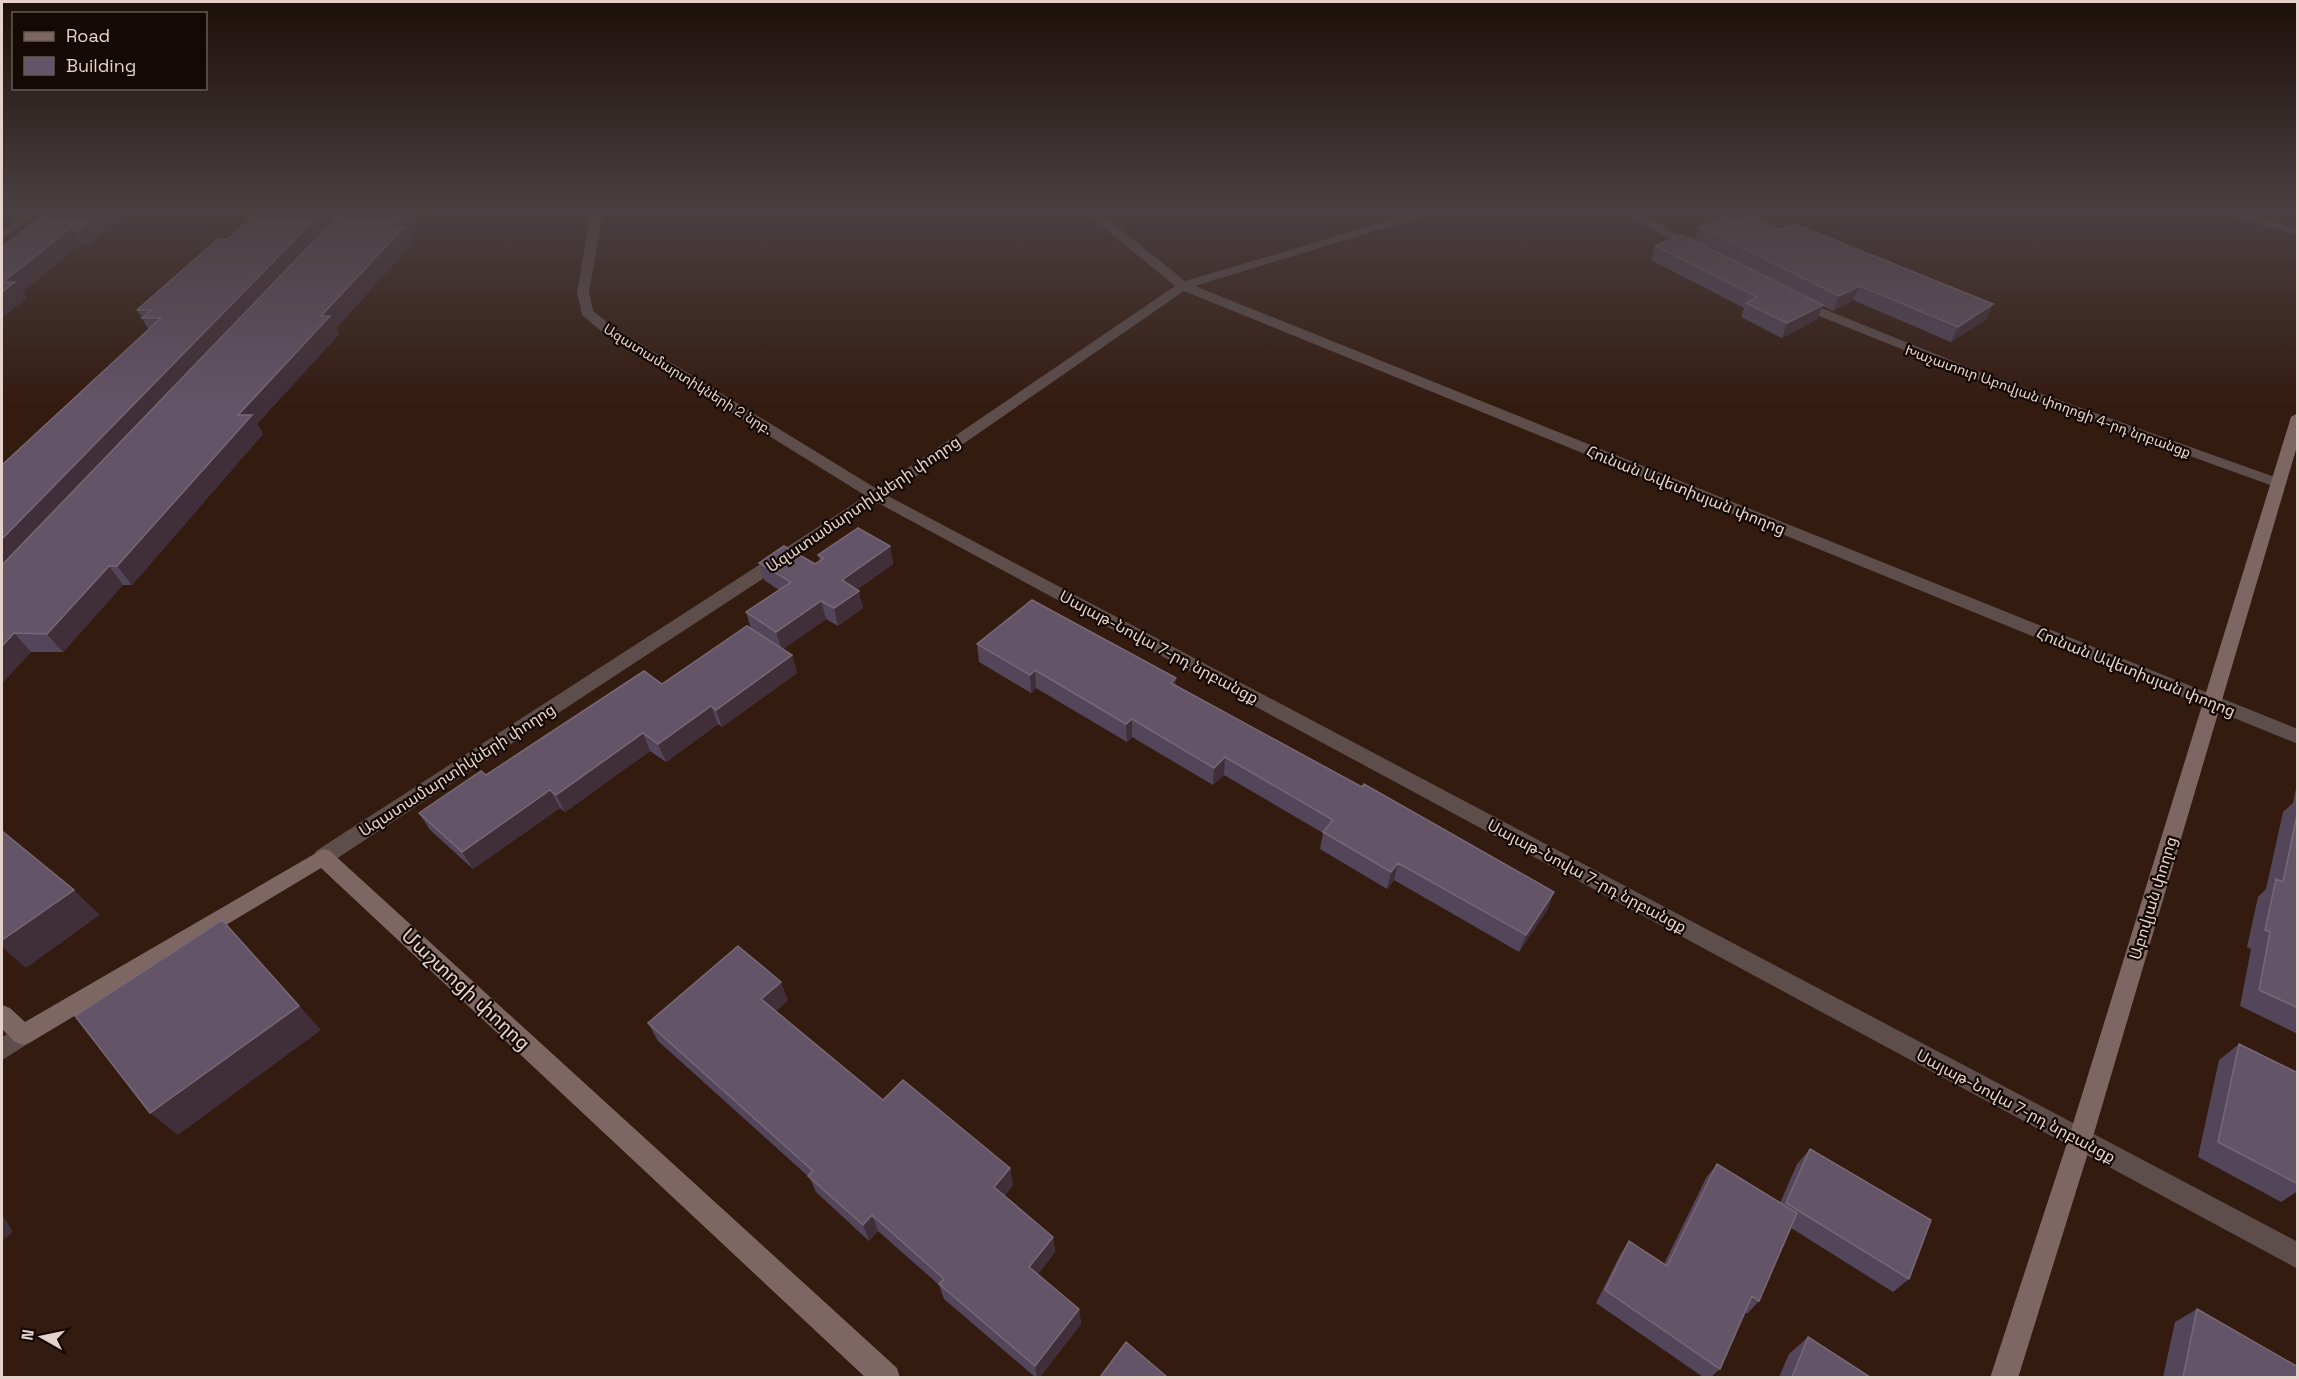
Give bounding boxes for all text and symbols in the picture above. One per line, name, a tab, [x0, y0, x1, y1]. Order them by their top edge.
legend	[12, 12, 207, 90]
text: Road	[66, 24, 110, 47]
text: Building	[66, 54, 136, 77]
street label: Ազատամարտիկների 2 նրբ.	[600, 319, 776, 439]
street label: Խաչատուր Աբովյան փողոցի 4-րդ նրբանցք	[1903, 341, 2193, 461]
street label: Ազատամարտիկների փողոց	[762, 431, 964, 577]
street label: Հունան Ավետիսյան փողոց	[1583, 440, 1789, 540]
street label: Սայաթ-Նովա 7-րդ նրբանցք	[1056, 585, 1262, 709]
street label: Հունան Ավետիսյան փողոց	[2033, 622, 2239, 722]
street label: Ազատամարտիկների փողոց	[355, 698, 559, 842]
street label: Սայաթ-Նովա 7-րդ նրբանցք	[1484, 814, 1690, 938]
street label: Աբովյան փողոց	[2124, 834, 2182, 962]
street label: Մաշտոցի փողոց	[396, 922, 536, 1056]
street label: Սայաթ-Նովա 7-րդ նրբանցք	[1913, 1044, 2119, 1168]
north arrow	[12, 1307, 72, 1367]
text: N	[16, 1328, 39, 1342]

